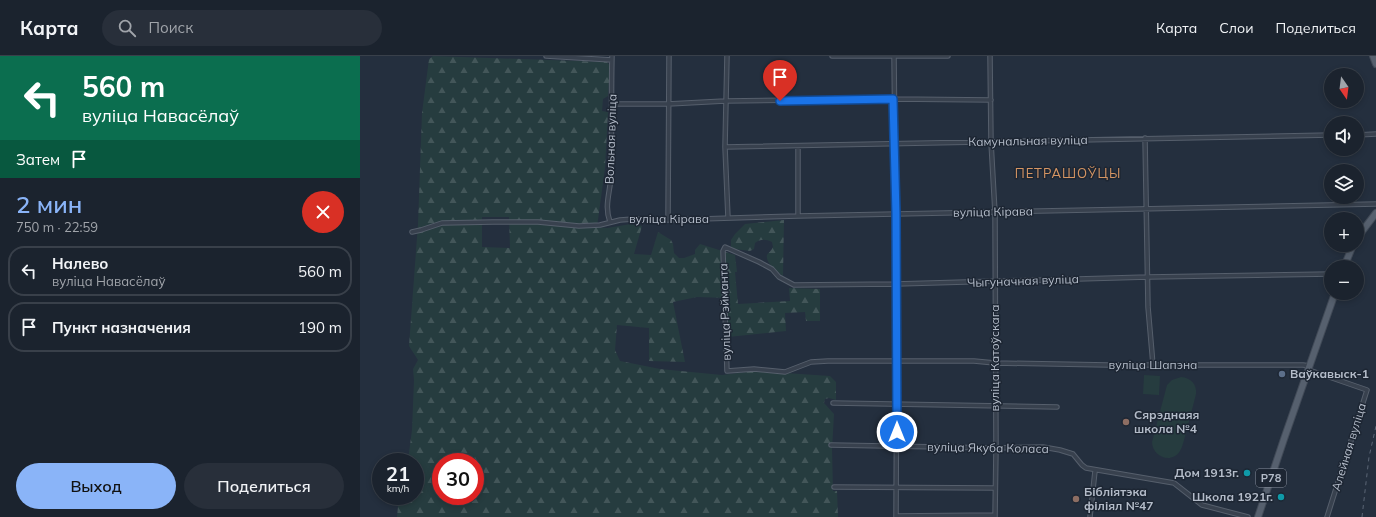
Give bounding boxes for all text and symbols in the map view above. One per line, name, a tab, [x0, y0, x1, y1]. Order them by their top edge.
search box	[102, 10, 382, 46]
text: Карта	[20, 16, 78, 40]
icon: search	[116, 17, 138, 39]
text: Поиск	[148, 18, 193, 37]
text: Карта	[1156, 19, 1197, 37]
text: Слои	[1219, 19, 1254, 37]
text: Поделиться	[1276, 19, 1356, 37]
pin	[763, 60, 797, 101]
icon: arrive	[769, 66, 791, 88]
north arrow	[1324, 68, 1364, 108]
map controls	[1324, 68, 1364, 300]
text: 560 m	[82, 69, 165, 104]
icon: left	[16, 72, 68, 124]
street label: Вольная вуліца	[601, 94, 620, 184]
text: вуліца Навасёлаў	[82, 104, 239, 127]
button: sound	[1324, 116, 1364, 156]
street label: Камунальная вуліца	[968, 132, 1088, 149]
icon: arrive	[68, 148, 90, 170]
text: Затем	[16, 150, 60, 169]
button: layers	[1324, 164, 1364, 204]
district label: ПЕТРАШОЎЦЫ	[1015, 165, 1121, 181]
text: 2 мин	[16, 189, 82, 219]
button: close	[302, 191, 344, 233]
street label: вуліца Кірава	[953, 203, 1033, 220]
street label: вуліца Кірава	[629, 211, 709, 226]
button: +	[1324, 212, 1364, 252]
text: 750 m · 22:59	[16, 219, 98, 235]
text: Налево	[52, 254, 108, 273]
icon: left	[18, 260, 40, 282]
button: −	[1324, 260, 1364, 300]
text: 560 m	[298, 262, 342, 281]
street label: вуліца Рэйманта	[715, 263, 734, 361]
street label: Чыгуначная вуліца	[967, 271, 1079, 290]
text: вуліца Навасёлаў	[52, 273, 165, 289]
street label: вуліца Катоўскага	[987, 304, 1002, 412]
icon: arrive	[18, 316, 40, 338]
text: Пункт назначения	[52, 318, 191, 337]
text: 190 m	[298, 318, 342, 337]
street label: вуліца Шапэна	[1109, 357, 1197, 372]
place label: Ваўкавыск-1	[1290, 366, 1369, 381]
marker: Ваўкавыск-1	[1277, 369, 1287, 379]
street label: Алейная вуліца	[1328, 401, 1369, 493]
place label: Сярэднаяя школа №4	[1134, 407, 1199, 436]
position arrow	[876, 411, 918, 453]
marker: Сярэднаяя школа №4	[1121, 417, 1131, 427]
street label: вуліца Якуба Коласа	[927, 439, 1049, 456]
speed limit sign: 30	[432, 453, 484, 505]
text: 21	[386, 461, 410, 486]
button: Выход	[16, 463, 176, 509]
button: Поделиться	[184, 463, 344, 509]
place label: Дом 1913г.	[1174, 465, 1239, 480]
marker: Дом 1913г.	[1242, 468, 1252, 478]
road number: Р78	[1256, 469, 1286, 487]
text: km/h	[387, 482, 409, 495]
place label: Бібліятэка філіял №47	[1084, 484, 1153, 513]
place label: Школа 1921г.	[1192, 489, 1273, 504]
marker: Школа 1921г.	[1276, 492, 1286, 502]
marker: Бібліятэка філіял №47	[1071, 494, 1081, 504]

